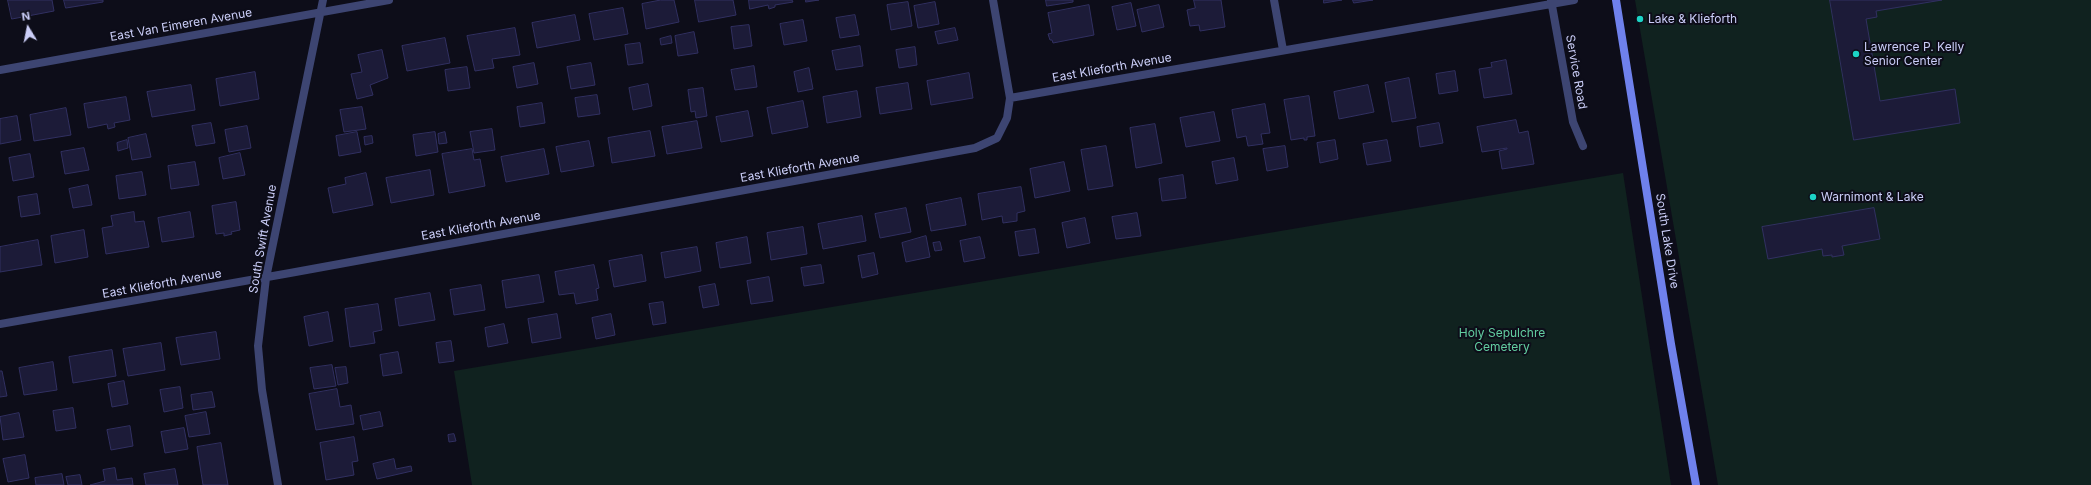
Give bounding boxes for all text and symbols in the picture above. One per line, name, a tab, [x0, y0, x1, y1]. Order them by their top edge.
street label: East Van Eimeren Avenue	[109, 5, 253, 45]
north arrow	[8, 8, 48, 48]
text: N	[21, 9, 31, 24]
place label: Lake & Klieforth	[1648, 12, 1737, 26]
marker: Lake & Klieforth	[1635, 14, 1645, 24]
street label: Service Road	[1562, 34, 1590, 110]
place label: Lawrence P. Kelly Senior Center	[1864, 40, 1964, 68]
marker: Lawrence P. Kelly Senior Center	[1851, 49, 1861, 59]
street label: East Klieforth Avenue	[1051, 50, 1173, 86]
street label: East Klieforth Avenue	[739, 150, 861, 186]
street label: South Swift Avenue	[246, 183, 280, 295]
place label: Warnimont & Lake	[1821, 190, 1924, 204]
street label: South Lake Drive	[1652, 192, 1682, 290]
marker: Warnimont & Lake	[1808, 192, 1818, 202]
street label: East Klieforth Avenue	[420, 208, 542, 244]
street label: East Klieforth Avenue	[101, 266, 223, 302]
park label: Holy Sepulchre Cemetery	[1459, 326, 1545, 354]

